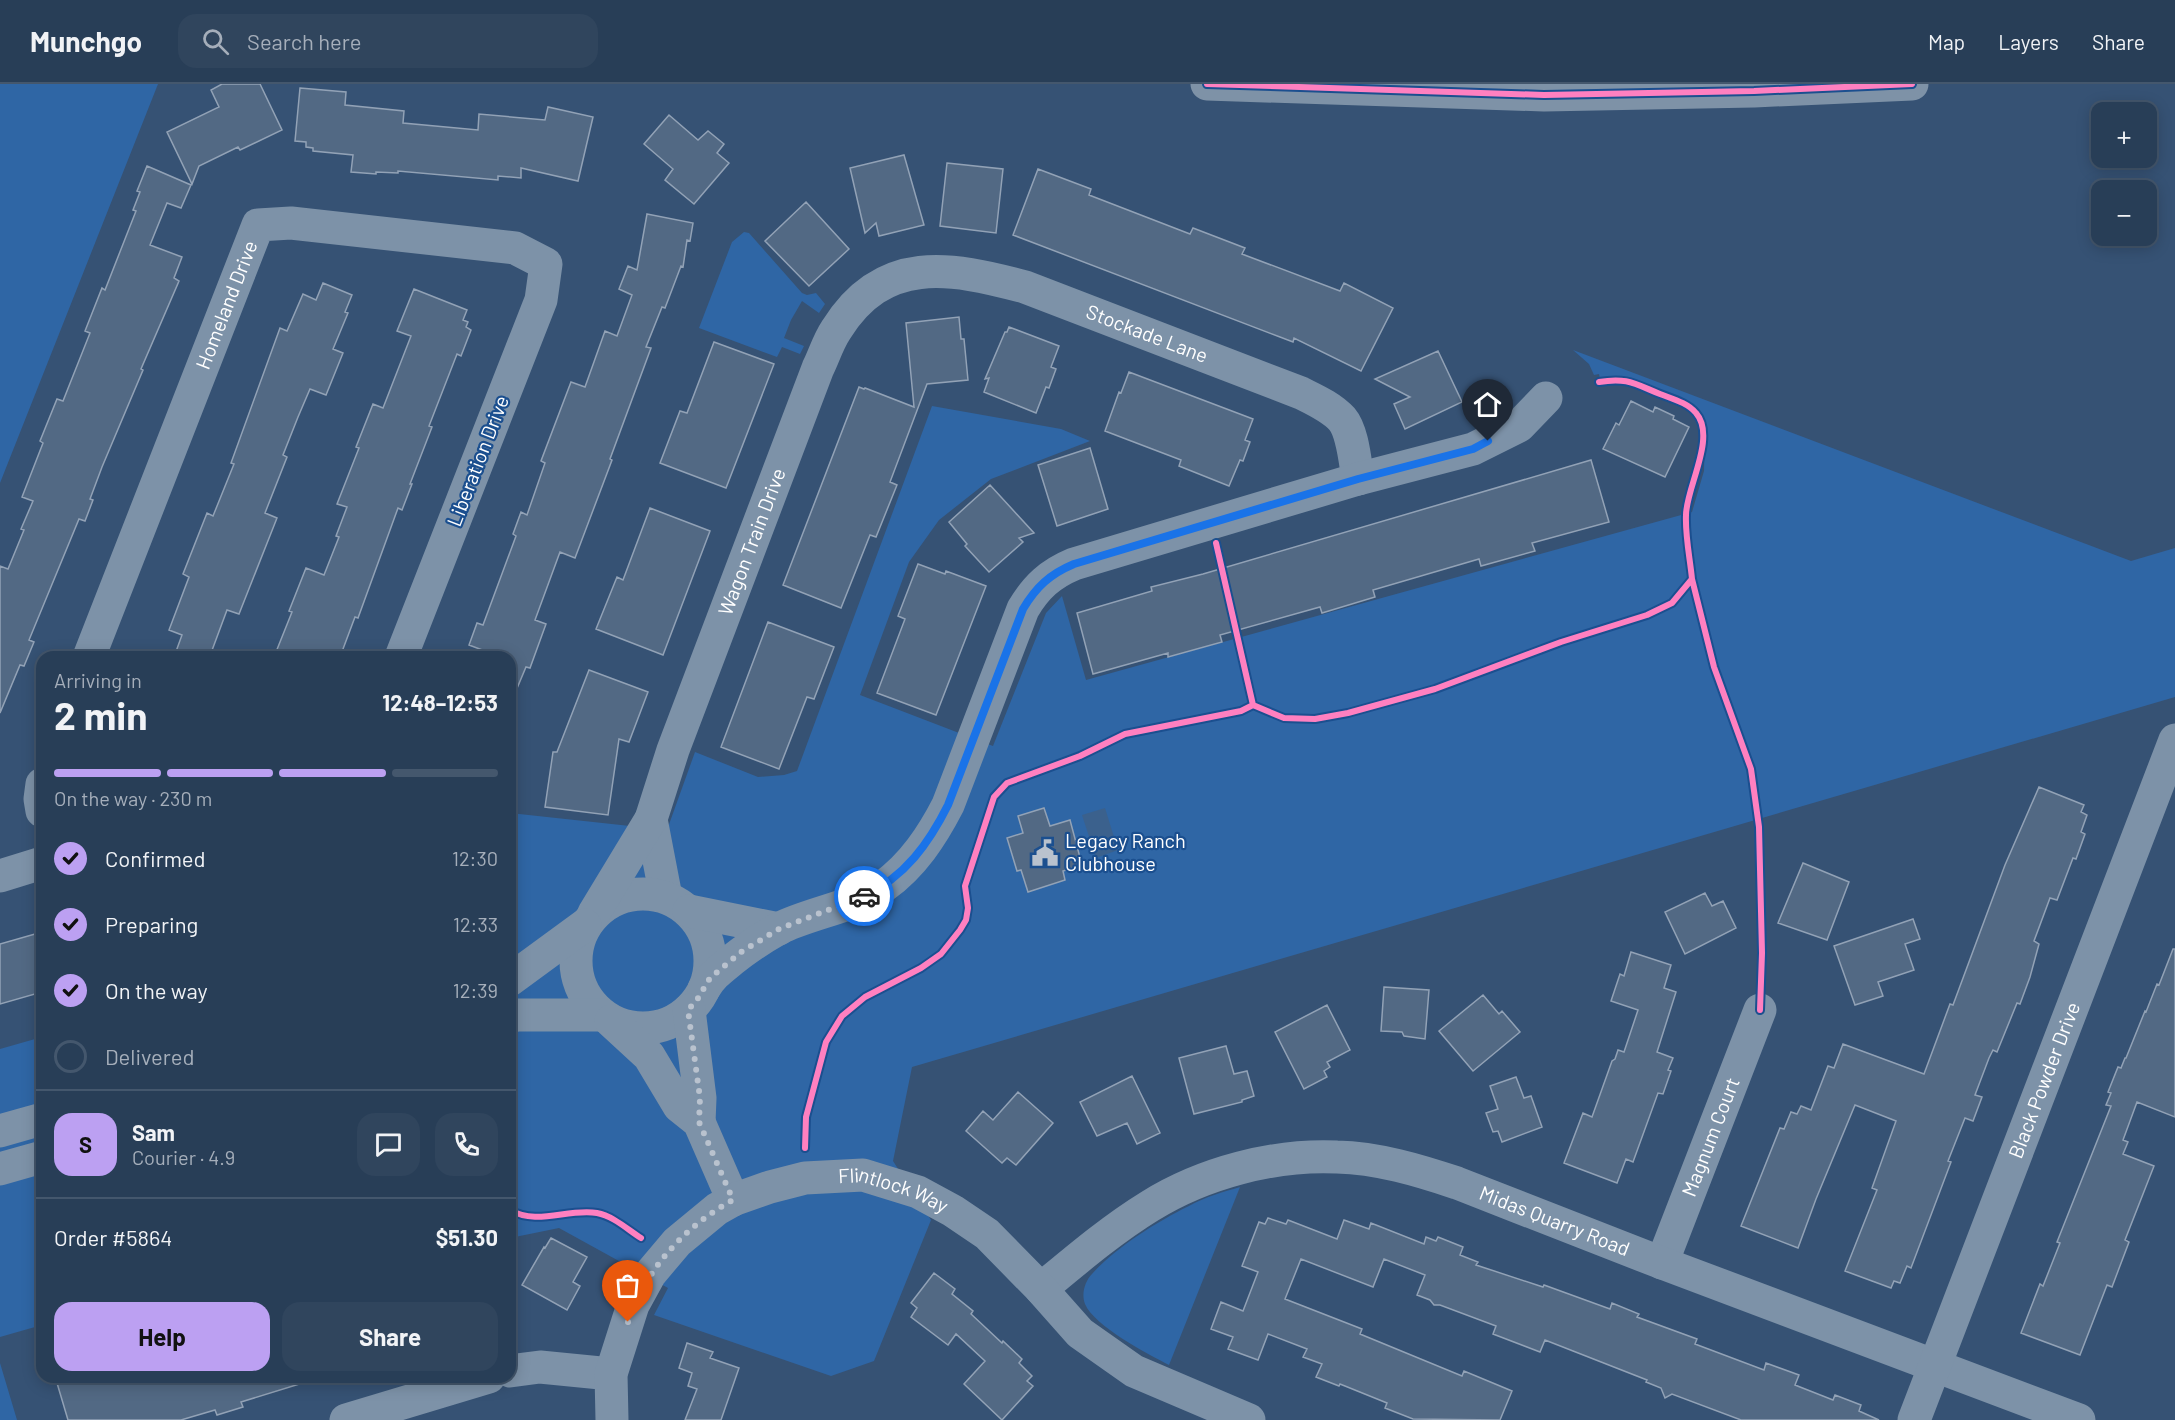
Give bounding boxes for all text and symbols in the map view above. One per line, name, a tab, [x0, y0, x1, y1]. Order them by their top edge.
search box	[178, 14, 598, 68]
text: Munchgo	[30, 24, 142, 58]
icon: search	[199, 25, 232, 58]
text: Search here	[247, 28, 361, 54]
text: Map	[1928, 29, 1965, 54]
text: Layers	[1998, 29, 2059, 54]
text: Share	[2092, 29, 2145, 54]
map controls	[2091, 102, 2157, 246]
button: +	[2091, 102, 2157, 168]
button: −	[2091, 180, 2157, 246]
street label: Homeland Drive	[190, 237, 262, 372]
street label: Stockade Lane	[1083, 299, 1212, 367]
pin	[1462, 379, 1513, 441]
icon: home	[1471, 388, 1504, 421]
street label: Liberation Drive	[441, 392, 513, 529]
street label: Wagon Train Drive	[712, 465, 790, 618]
text: Arriving in	[54, 668, 142, 692]
text: 12:48–12:53	[382, 689, 498, 715]
text: 2 min	[54, 691, 147, 738]
text: On the way · 230 m	[54, 786, 212, 810]
place label: Legacy Ranch Clubhouse	[1065, 828, 1186, 875]
public building icon: Legacy Ranch Clubhouse	[1030, 838, 1060, 868]
icon: check	[54, 842, 87, 875]
text: Confirmed	[105, 845, 205, 871]
text: 12:30	[452, 846, 498, 870]
courier	[834, 866, 894, 926]
icon: car	[848, 880, 881, 913]
icon: check	[54, 908, 87, 941]
text: Preparing	[105, 911, 198, 937]
text: 12:33	[453, 912, 498, 936]
icon: check	[54, 974, 87, 1007]
text: On the way	[105, 977, 208, 1003]
text: 12:39	[453, 978, 498, 1002]
street label: Black Powder Drive	[2003, 998, 2084, 1161]
text: Delivered	[105, 1043, 194, 1069]
street label: Magnum Court	[1676, 1074, 1744, 1200]
button: chat	[357, 1113, 420, 1176]
button: phone	[435, 1113, 498, 1176]
text: Sam	[132, 1119, 175, 1145]
text: S	[79, 1131, 92, 1157]
text: Courier · 4.9	[132, 1145, 235, 1169]
street label: Flintlock Way	[838, 1161, 953, 1217]
street label: Midas Quarry Road	[1476, 1180, 1633, 1260]
text: Order #5864	[54, 1224, 172, 1250]
text: $51.30	[436, 1224, 498, 1250]
pin	[602, 1260, 653, 1322]
icon: bag	[611, 1269, 644, 1302]
button: Help	[54, 1302, 270, 1371]
button: Share	[282, 1302, 498, 1371]

